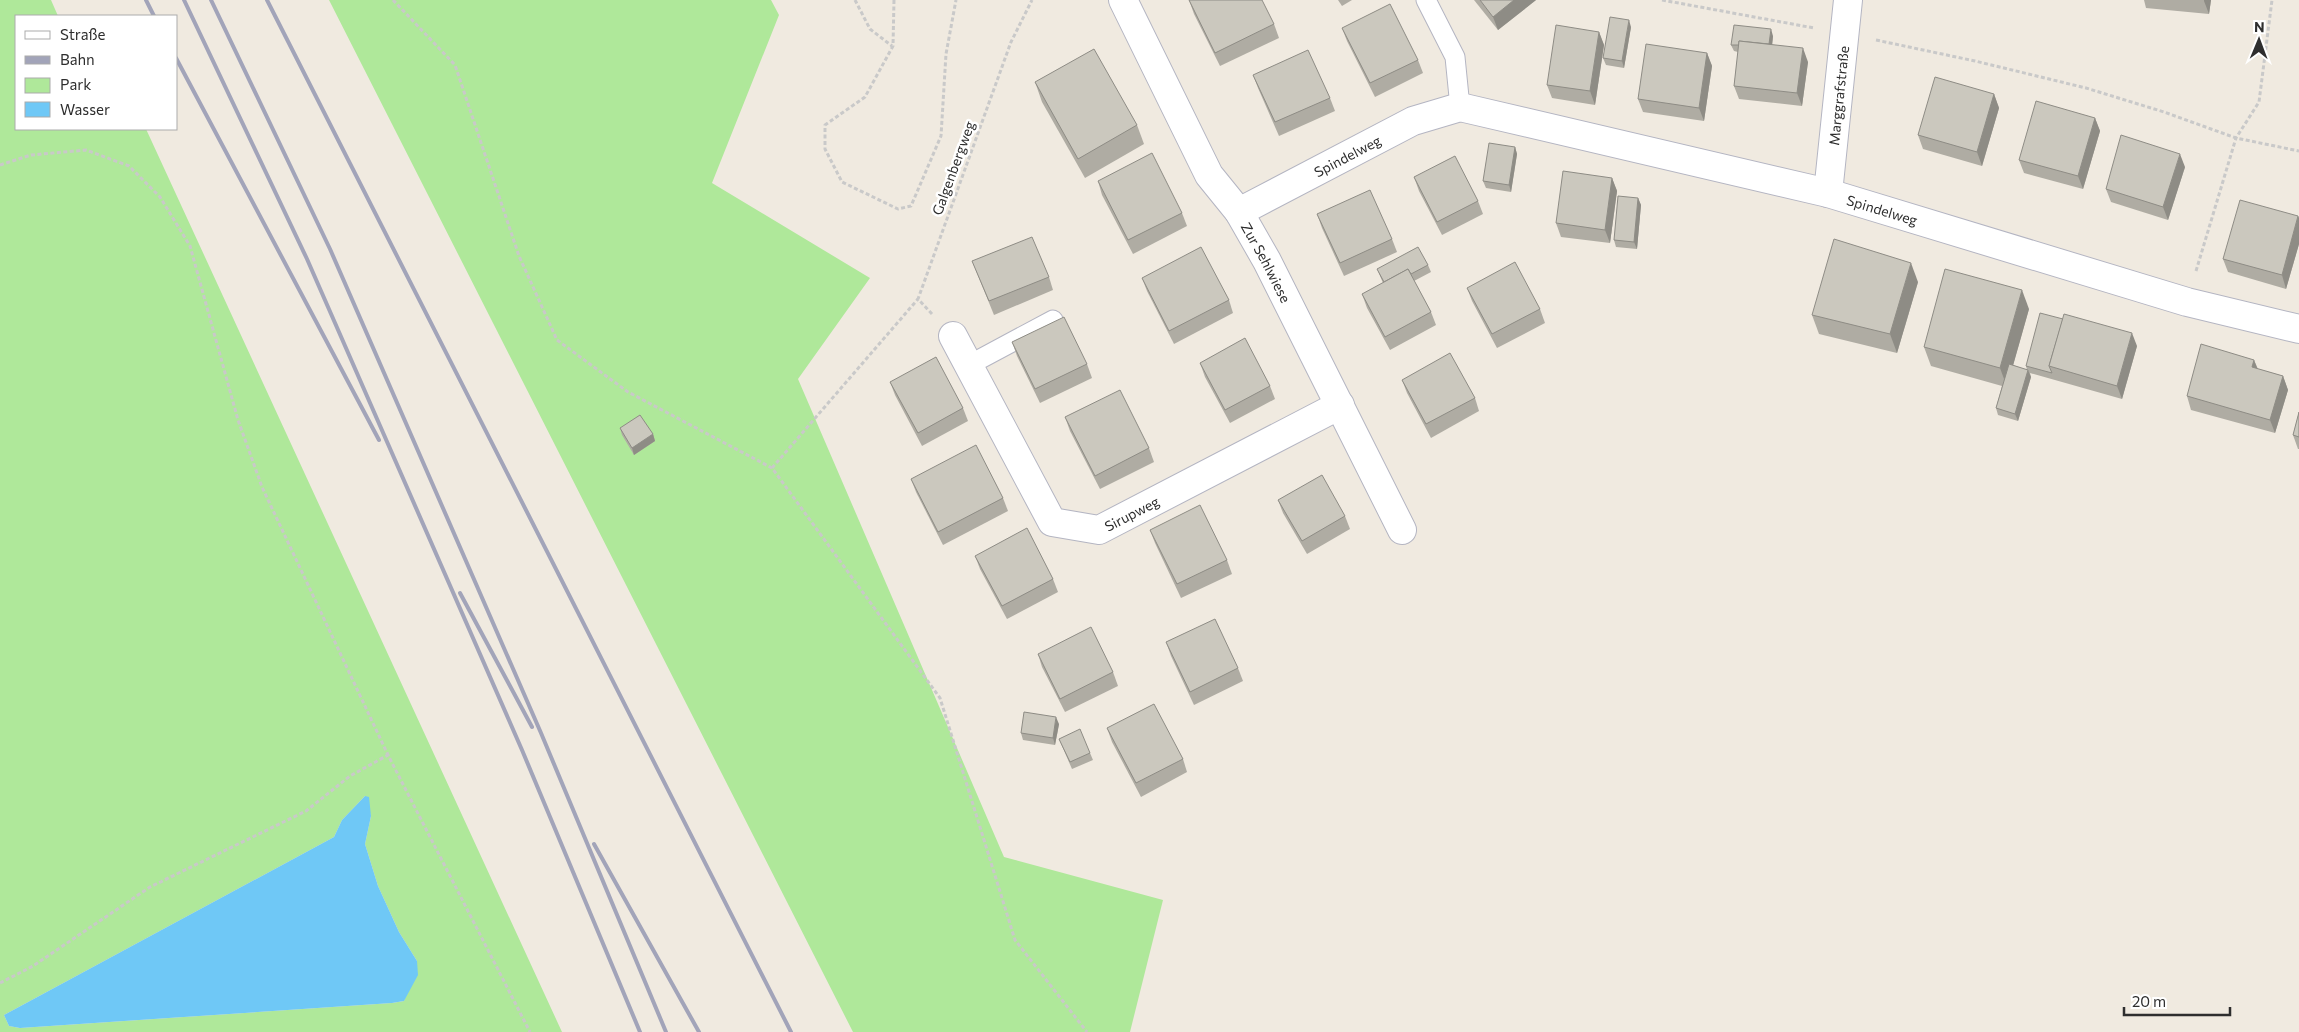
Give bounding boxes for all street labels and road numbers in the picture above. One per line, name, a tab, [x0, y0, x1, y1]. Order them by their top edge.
street label: Marggrafstraße	[1824, 45, 1852, 146]
street label: Galgenbergweg	[928, 118, 978, 217]
street label: Spindelweg	[1311, 131, 1384, 180]
street label: Spindelweg	[1845, 191, 1920, 228]
street label: Zur Sehlwiese	[1238, 219, 1295, 305]
street label: Sirupweg	[1101, 492, 1162, 534]

